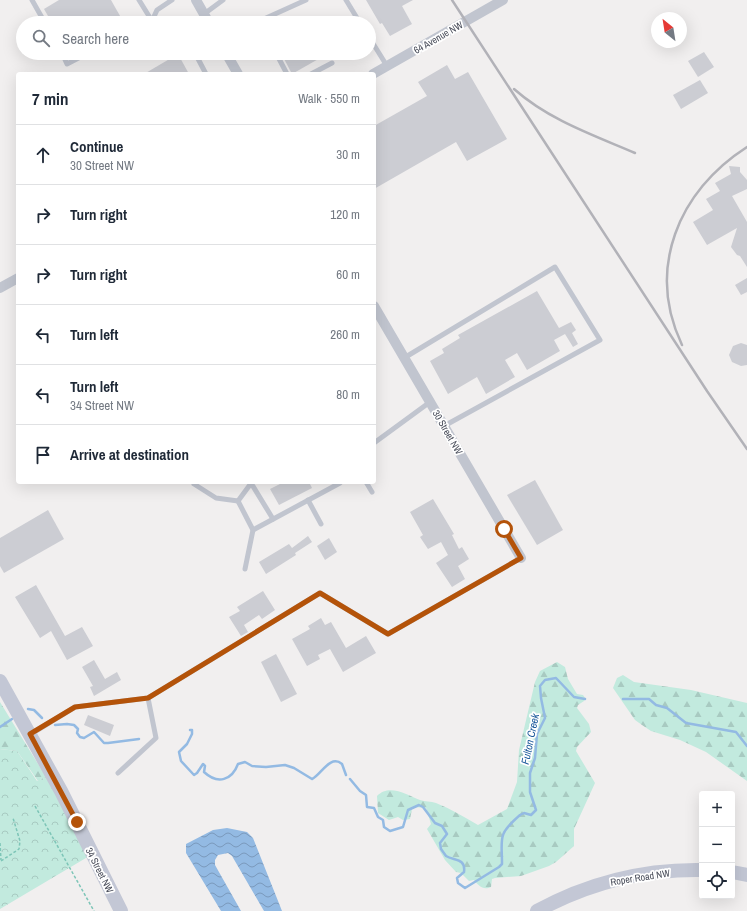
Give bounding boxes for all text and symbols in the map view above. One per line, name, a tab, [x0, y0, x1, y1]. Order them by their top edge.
north arrow	[651, 12, 687, 48]
search box	[16, 16, 376, 60]
street label: 64 Avenue NW	[411, 18, 465, 57]
icon: search	[30, 27, 52, 49]
text: Search here	[62, 28, 129, 49]
text: 7 min	[32, 87, 68, 110]
text: Walk · 550 m	[298, 90, 360, 107]
text: Continue	[70, 136, 123, 157]
icon: ahead	[32, 144, 54, 166]
text: 30 m	[336, 146, 360, 163]
text: 30 Street NW	[70, 157, 134, 174]
icon: right	[32, 204, 54, 226]
text: Turn right	[70, 204, 127, 225]
text: 120 m	[330, 206, 360, 223]
icon: right	[32, 264, 54, 286]
text: Turn right	[70, 264, 127, 285]
text: 60 m	[336, 266, 360, 283]
icon: left	[32, 324, 54, 346]
text: Turn left	[70, 324, 118, 345]
text: 260 m	[330, 326, 360, 343]
text: Turn left	[70, 376, 118, 397]
icon: left	[32, 384, 54, 406]
text: 80 m	[336, 386, 360, 403]
text: 34 Street NW	[70, 397, 134, 414]
street label: 30 Street NW	[430, 408, 466, 457]
icon: arrive	[32, 444, 54, 466]
text: Arrive at destination	[70, 444, 189, 465]
route start	[495, 520, 513, 538]
water label: Fulton Creek	[518, 712, 542, 766]
map controls	[699, 791, 735, 899]
button: +	[699, 791, 735, 827]
route end	[68, 813, 86, 831]
button: −	[699, 827, 735, 863]
street label: 34 Street NW	[83, 845, 117, 895]
button: locate	[699, 863, 735, 899]
street label: Roper Road NW	[609, 866, 671, 889]

